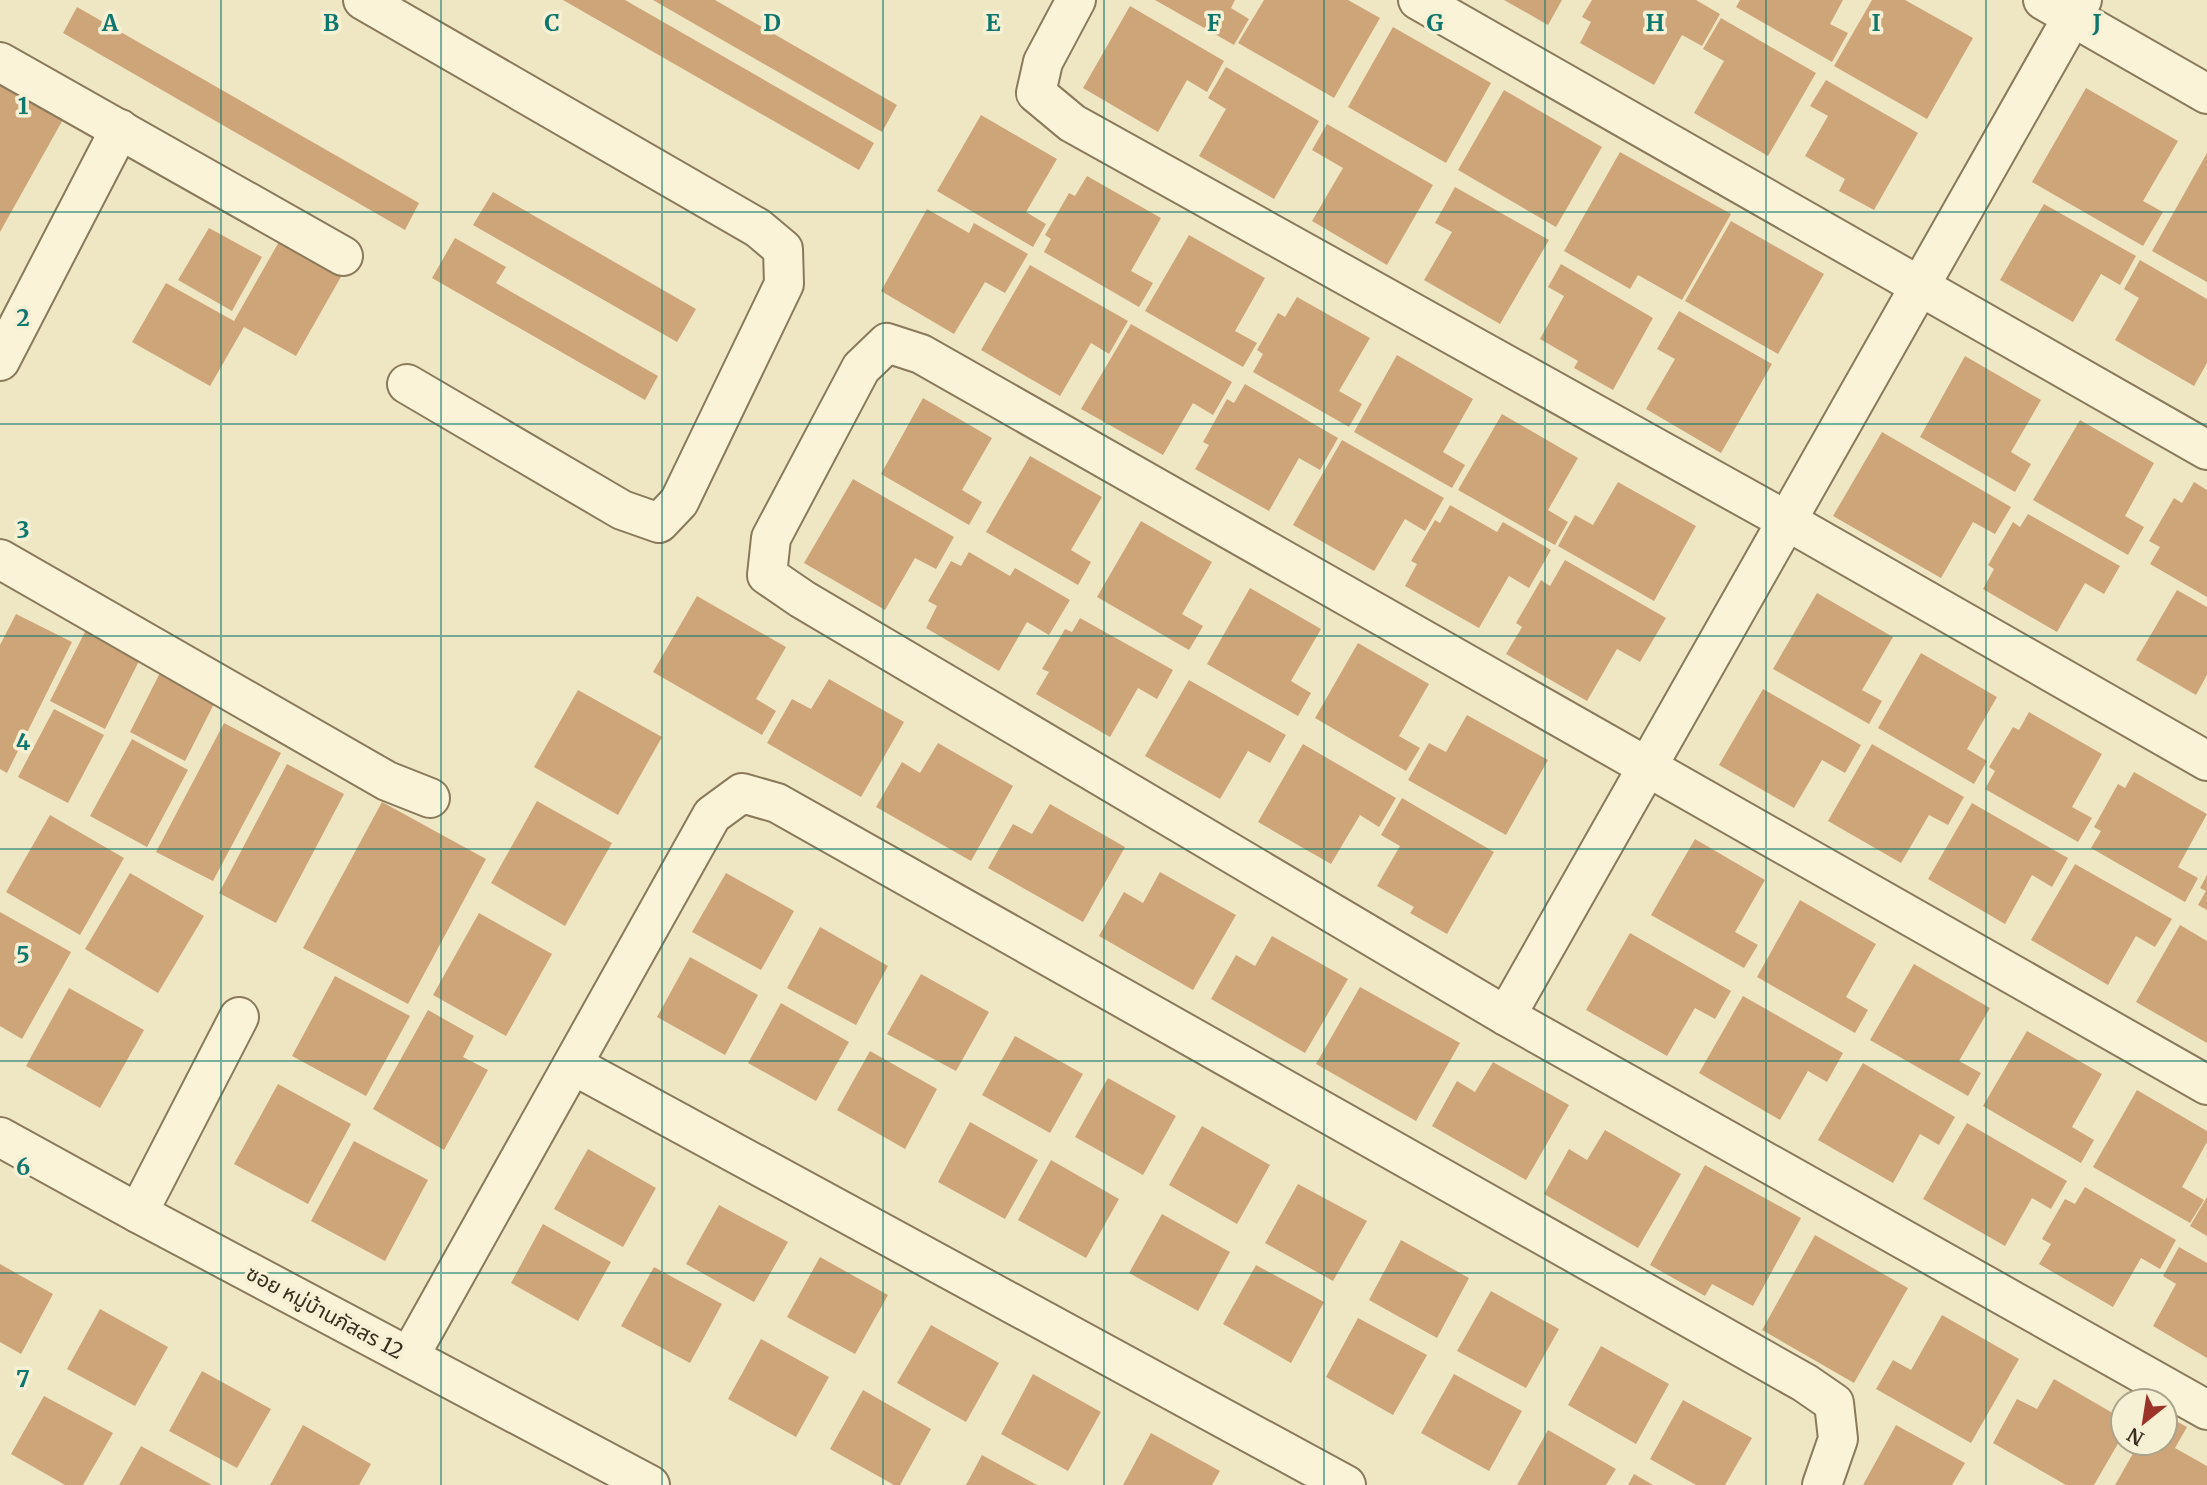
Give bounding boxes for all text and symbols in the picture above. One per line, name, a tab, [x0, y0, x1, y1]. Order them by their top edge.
text: A	[101, 8, 119, 37]
text: B	[323, 8, 339, 37]
text: C	[544, 8, 560, 37]
text: D	[763, 8, 781, 37]
text: E	[985, 8, 1001, 37]
text: F	[1207, 8, 1221, 37]
text: G	[1427, 8, 1444, 37]
text: H	[1646, 8, 1665, 37]
text: I	[1871, 8, 1881, 37]
text: J	[2091, 8, 2102, 37]
text: 1	[18, 91, 29, 120]
text: 2	[16, 303, 30, 332]
text: 3	[16, 515, 30, 544]
text: 4	[16, 727, 31, 756]
text: 5	[16, 940, 30, 969]
text: 6	[16, 1152, 30, 1181]
street label: ซอย หมู่บ้านภัสสร 12	[242, 1259, 408, 1365]
text: 7	[16, 1364, 30, 1393]
north arrow	[2109, 1387, 2179, 1457]
text: N	[2123, 1423, 2148, 1451]

